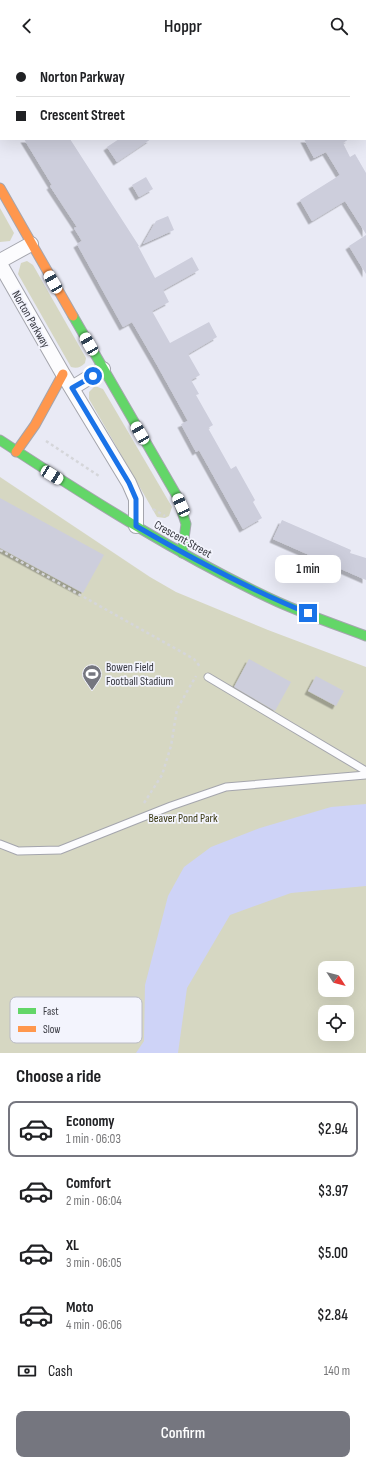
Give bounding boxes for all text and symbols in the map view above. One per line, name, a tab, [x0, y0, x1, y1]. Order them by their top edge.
icon: back	[16, 15, 38, 37]
icon: search	[328, 15, 350, 37]
text: Hoppr	[164, 16, 202, 37]
text: Norton Parkway	[40, 68, 125, 87]
text: Crescent Street	[40, 106, 125, 125]
car	[42, 269, 64, 295]
street label: Norton Parkway	[8, 288, 53, 351]
car	[78, 331, 100, 357]
route start	[84, 367, 102, 385]
car	[129, 420, 151, 446]
car	[39, 464, 65, 486]
car	[171, 492, 191, 518]
street label: Crescent Street	[151, 517, 215, 562]
callout: 1 min	[275, 555, 341, 583]
text: 1 min	[296, 561, 320, 577]
route end	[299, 604, 317, 622]
place label: Bowen Field Football Stadium	[106, 660, 174, 689]
sports icon: Bowen Field Football Stadium	[81, 663, 103, 691]
park label: Beaver Pond Park	[148, 811, 218, 826]
north arrow	[318, 961, 354, 997]
map controls	[318, 961, 354, 1041]
legend	[10, 997, 142, 1043]
text: Fast	[43, 1005, 59, 1018]
button: locate	[318, 1005, 354, 1041]
text: Slow	[43, 1023, 60, 1036]
text: Choose a ride	[16, 1066, 101, 1087]
icon: car	[18, 1111, 54, 1147]
text: Economy	[66, 1112, 115, 1131]
text: $2.94	[317, 1120, 348, 1139]
text: 1 min · 06:03	[66, 1131, 121, 1147]
icon: car	[18, 1173, 54, 1209]
text: Comfort	[66, 1174, 111, 1193]
text: $3.97	[318, 1182, 348, 1201]
text: 2 min · 06:04	[66, 1193, 122, 1209]
icon: car	[18, 1235, 54, 1271]
text: XL	[66, 1236, 79, 1255]
text: $5.00	[317, 1244, 348, 1263]
text: 3 min · 06:05	[66, 1255, 122, 1271]
icon: car	[18, 1297, 54, 1333]
text: Moto	[66, 1298, 93, 1317]
text: $2.84	[317, 1306, 348, 1325]
text: 4 min · 06:06	[66, 1317, 122, 1333]
icon: cash	[16, 1360, 38, 1382]
text: Cash	[48, 1362, 73, 1381]
text: 140 m	[324, 1363, 350, 1379]
button: Confirm	[16, 1411, 350, 1457]

